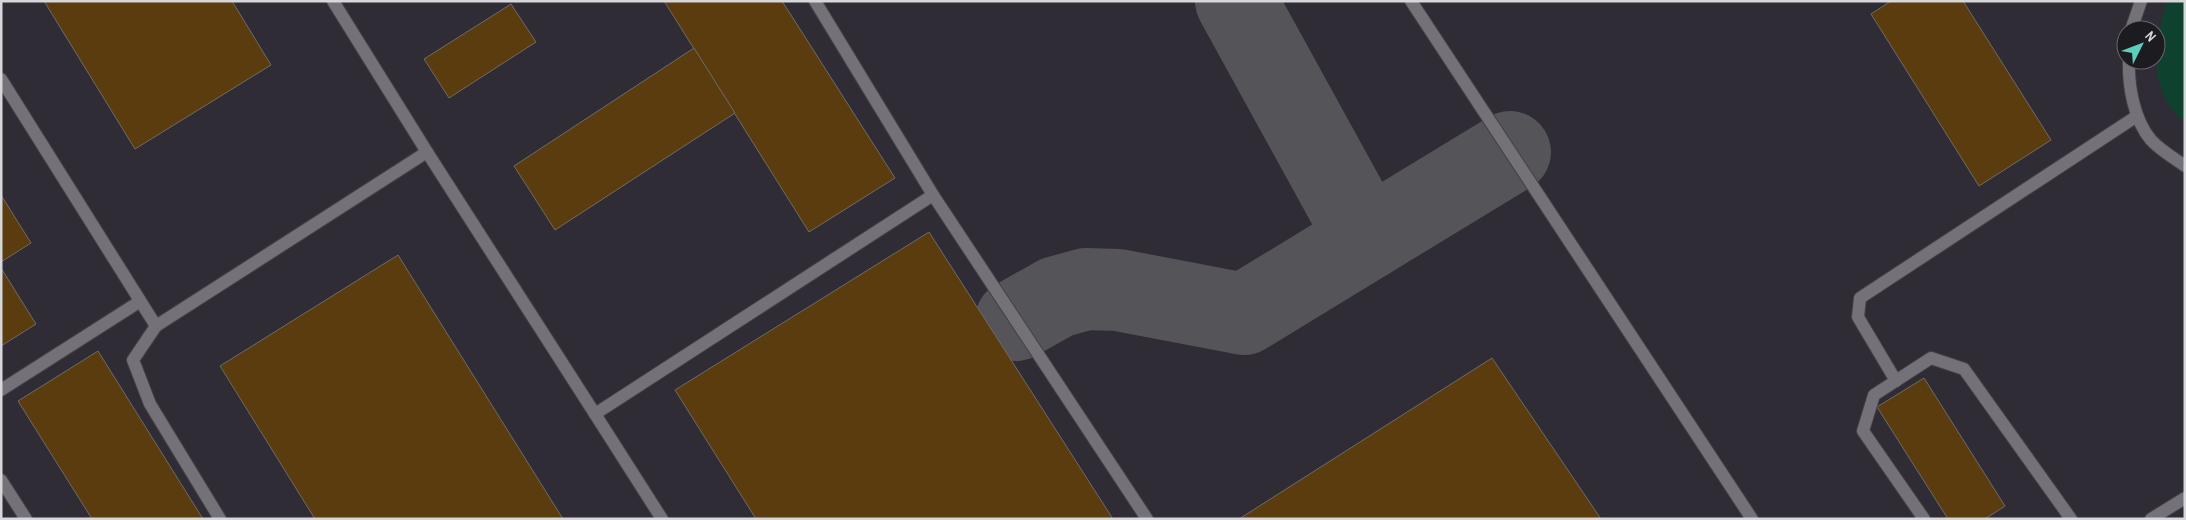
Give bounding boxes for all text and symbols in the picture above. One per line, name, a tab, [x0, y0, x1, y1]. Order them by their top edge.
north arrow	[2116, 20, 2166, 70]
text: N	[2141, 27, 2160, 45]

